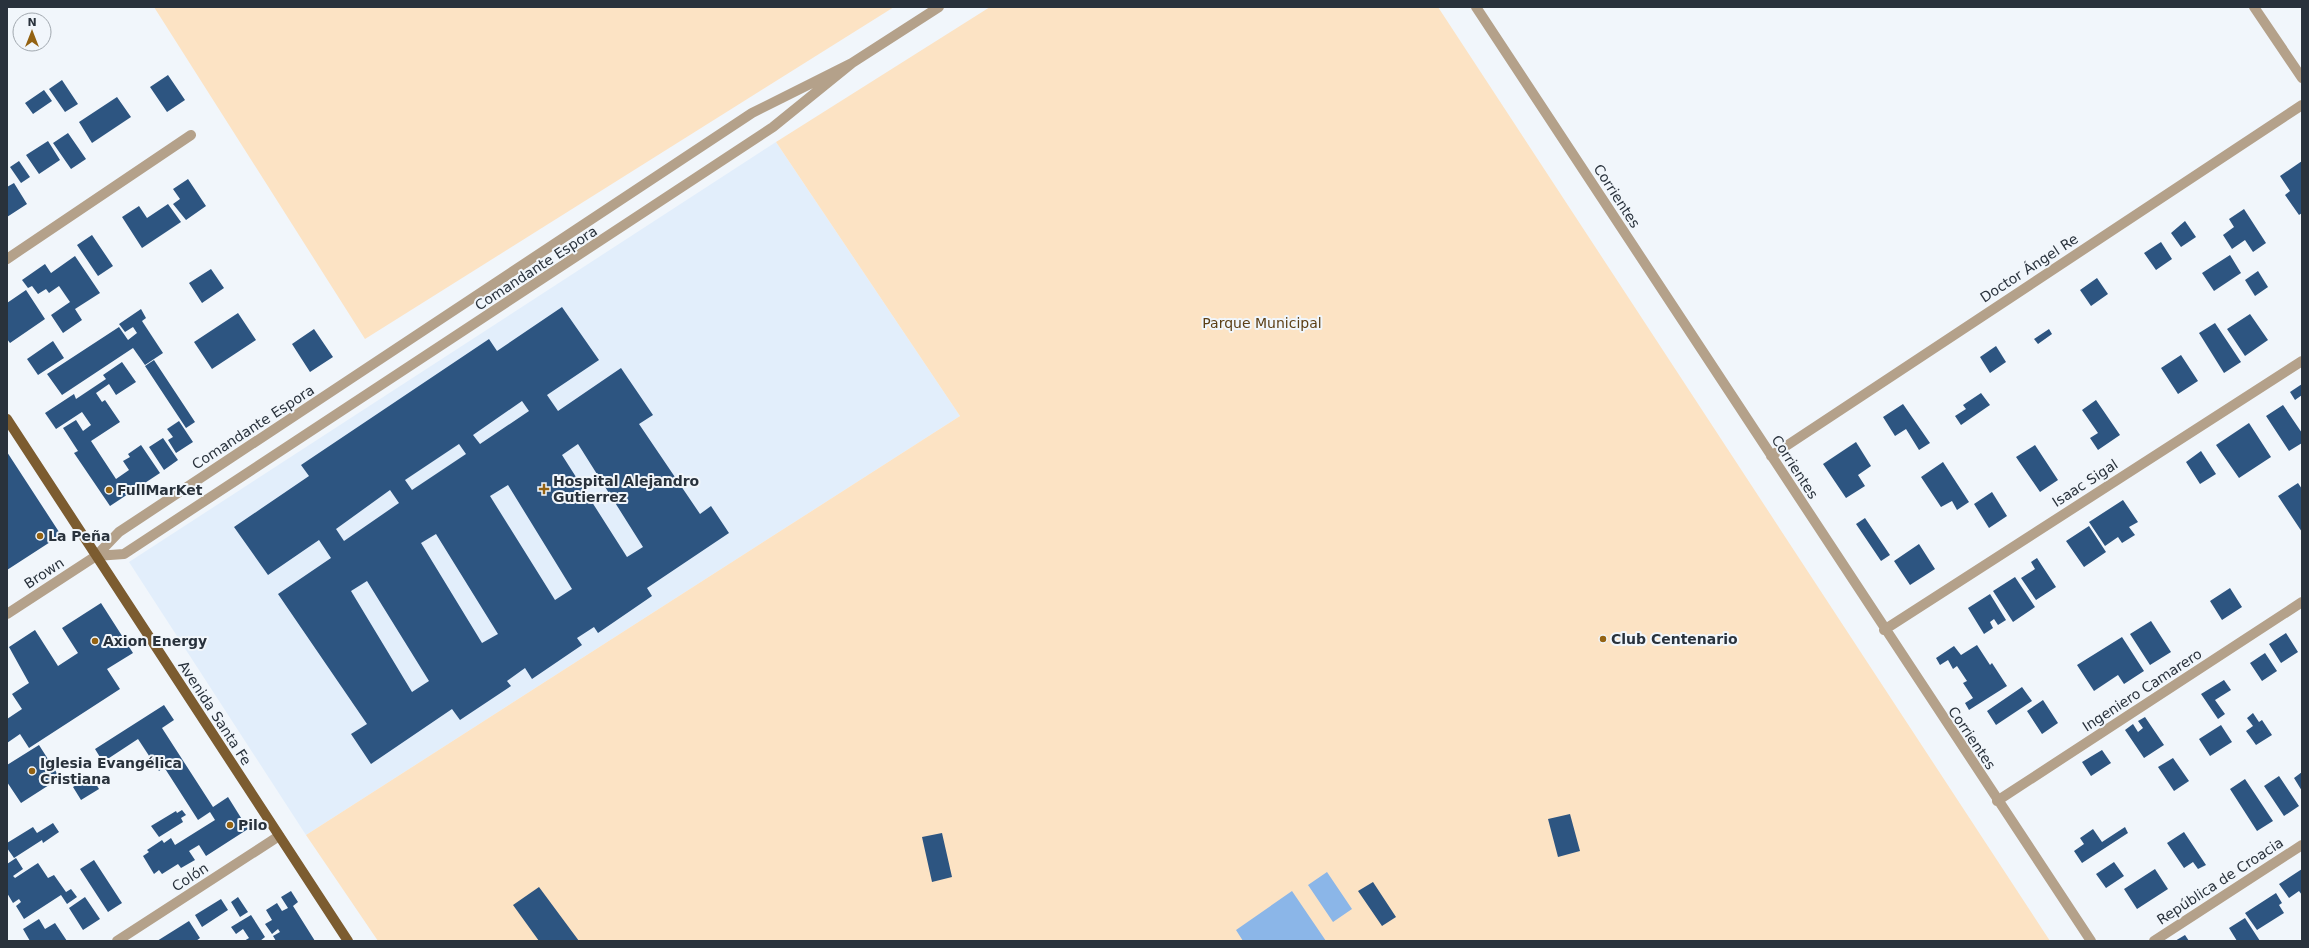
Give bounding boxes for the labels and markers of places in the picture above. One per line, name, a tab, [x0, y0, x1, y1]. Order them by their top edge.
place label: Hospital Alejandro Gutierrez	[553, 473, 700, 505]
place label: FullMarKet	[117, 482, 203, 498]
marker: Hospital Alejandro Gutierrez	[538, 483, 550, 495]
marker: FullMarKet	[104, 485, 114, 495]
place label: La Peña	[48, 528, 110, 544]
marker: La Peña	[35, 531, 45, 541]
place label: Club Centenario	[1611, 631, 1738, 647]
place label: Axion Energy	[103, 633, 207, 649]
marker: Club Centenario	[1598, 634, 1608, 644]
marker: Axion Energy	[90, 636, 100, 646]
place label: Iglesia Evangélica Cristiana	[40, 755, 182, 787]
marker: Iglesia Evangélica Cristiana	[27, 766, 37, 776]
place label: Pilo	[238, 817, 268, 833]
marker: Pilo	[225, 820, 235, 830]

